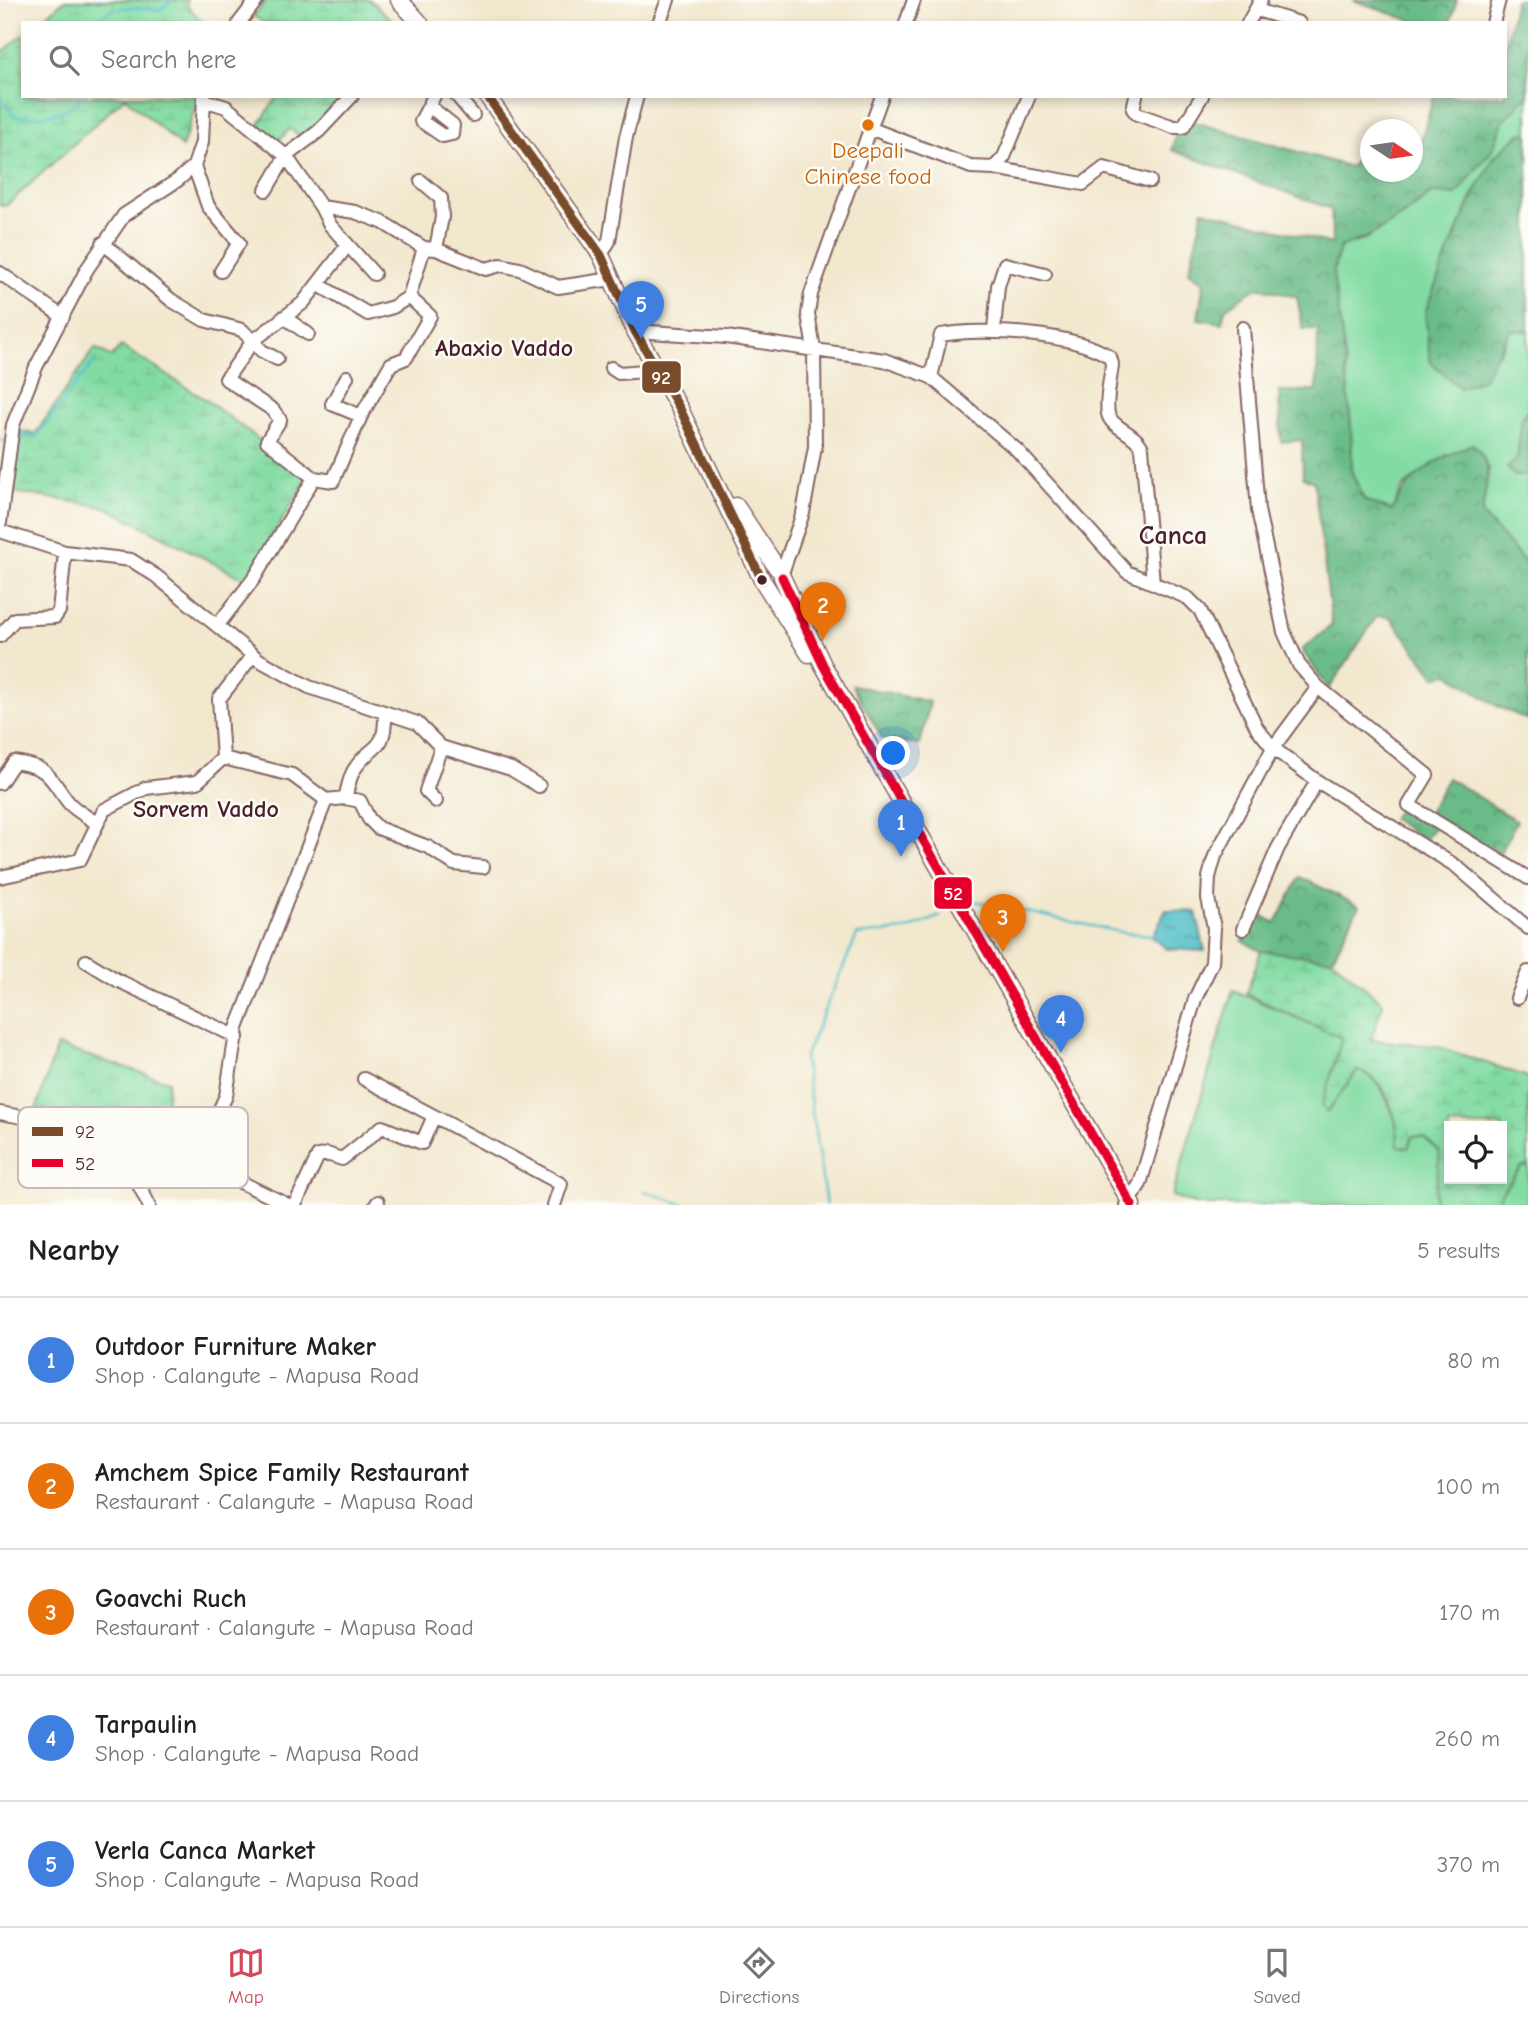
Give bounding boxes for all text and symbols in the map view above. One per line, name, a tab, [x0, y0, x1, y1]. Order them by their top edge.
search box	[21, 21, 1507, 98]
icon: search	[45, 41, 83, 79]
text: Search here	[101, 45, 236, 75]
marker: Deepali Chinese food	[860, 117, 876, 133]
north arrow	[1360, 119, 1423, 182]
place label: Deepali Chinese food	[804, 137, 932, 190]
pin: 5	[618, 281, 664, 339]
district label: Abaxio Vaddo	[435, 334, 573, 362]
line badge: 92	[641, 360, 682, 394]
text: 92	[651, 367, 671, 389]
district label: Canca	[1139, 521, 1207, 551]
unlabelled marker	[755, 573, 769, 587]
pin: 2	[800, 582, 846, 640]
your location	[876, 736, 910, 770]
district label: Sorvem Vaddo	[133, 795, 279, 823]
pin: 1	[878, 799, 924, 857]
line badge: 52	[933, 876, 973, 910]
text: 52	[943, 883, 963, 905]
pin: 3	[980, 894, 1026, 952]
pin: 4	[1038, 995, 1084, 1053]
legend	[18, 1107, 248, 1188]
text: 92	[75, 1121, 95, 1143]
map controls	[1444, 1121, 1507, 1184]
button: locate	[1444, 1121, 1507, 1184]
text: 52	[75, 1153, 95, 1175]
text: Nearby	[28, 1233, 119, 1268]
text: 5 results	[1417, 1237, 1500, 1264]
text: Outdoor Furniture Maker	[95, 1332, 376, 1362]
text: 1	[46, 1347, 56, 1374]
text: 80 m	[1447, 1347, 1500, 1374]
text: Shop · Calangute - Mapusa Road	[95, 1362, 419, 1389]
text: Amchem Spice Family Restaurant	[95, 1458, 469, 1488]
text: 2	[45, 1473, 57, 1500]
text: 100 m	[1436, 1473, 1500, 1500]
text: Restaurant · Calangute - Mapusa Road	[95, 1488, 474, 1515]
text: Goavchi Ruch	[95, 1584, 247, 1614]
text: 3	[45, 1599, 57, 1626]
text: 170 m	[1439, 1599, 1500, 1626]
text: Restaurant · Calangute - Mapusa Road	[95, 1614, 474, 1641]
text: Tarpaulin	[95, 1710, 197, 1740]
text: 4	[46, 1725, 56, 1752]
text: 260 m	[1435, 1725, 1500, 1752]
text: Shop · Calangute - Mapusa Road	[95, 1740, 419, 1767]
text: Verla Canca Market	[95, 1836, 315, 1866]
text: 5	[45, 1851, 57, 1878]
text: 370 m	[1437, 1851, 1500, 1878]
text: Shop · Calangute - Mapusa Road	[95, 1866, 419, 1893]
tab: Map	[227, 1944, 265, 2008]
tab: Directions	[719, 1944, 799, 2008]
tab: Saved	[1254, 1944, 1301, 2008]

